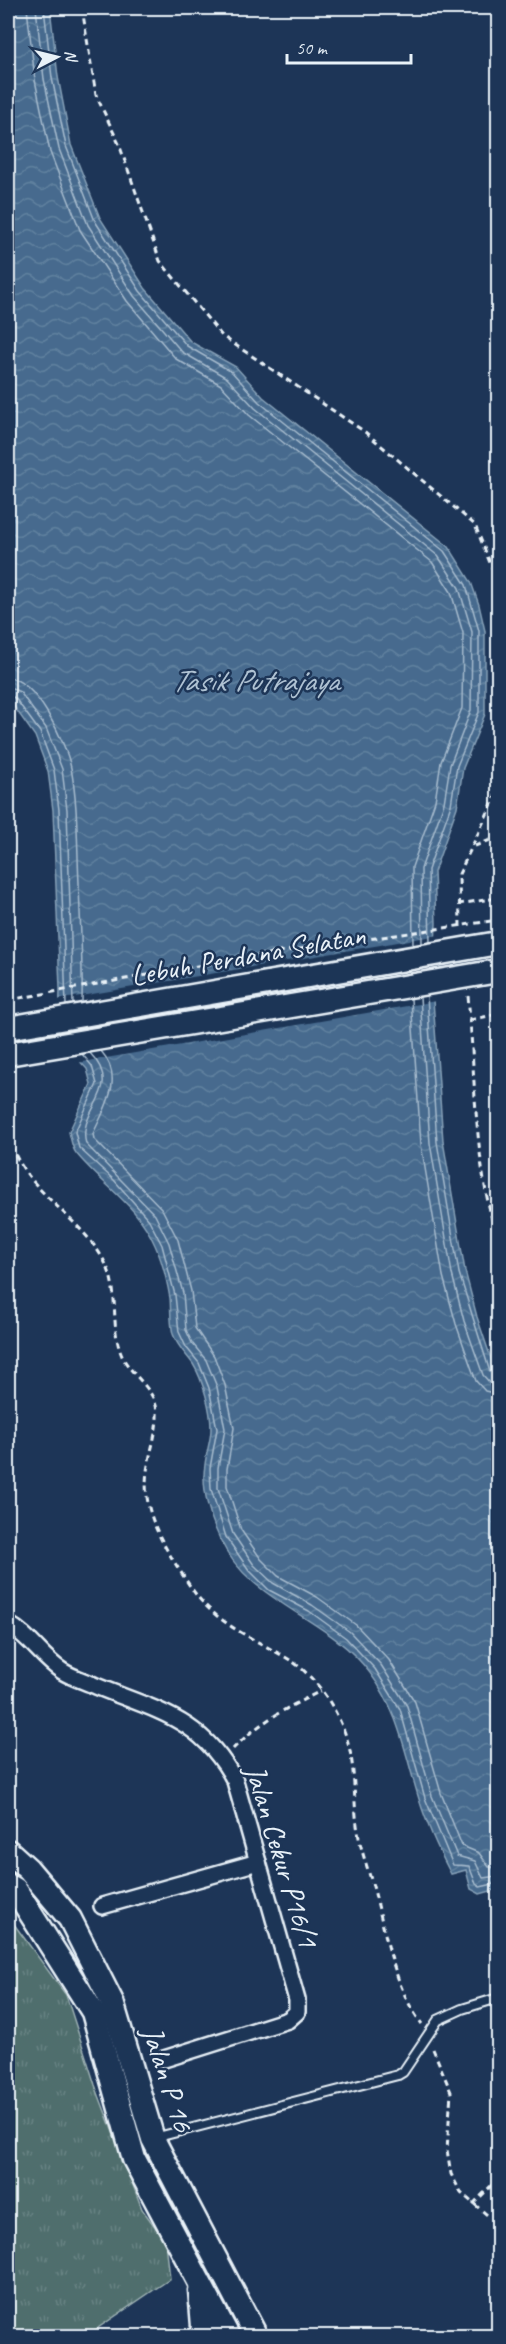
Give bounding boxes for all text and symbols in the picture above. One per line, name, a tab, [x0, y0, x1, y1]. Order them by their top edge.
north arrow	[27, 27, 87, 87]
scale bar	[287, 27, 412, 65]
text: 50 m	[296, 37, 329, 59]
text: N	[60, 49, 82, 64]
water label: Tasik Putrajaya	[171, 660, 343, 701]
street label: Lebuh Perdana Selatan	[128, 916, 369, 994]
street label: Jalan Cekur P16/1	[236, 1758, 328, 1953]
street label: Jalan P 16	[133, 2020, 203, 2138]

